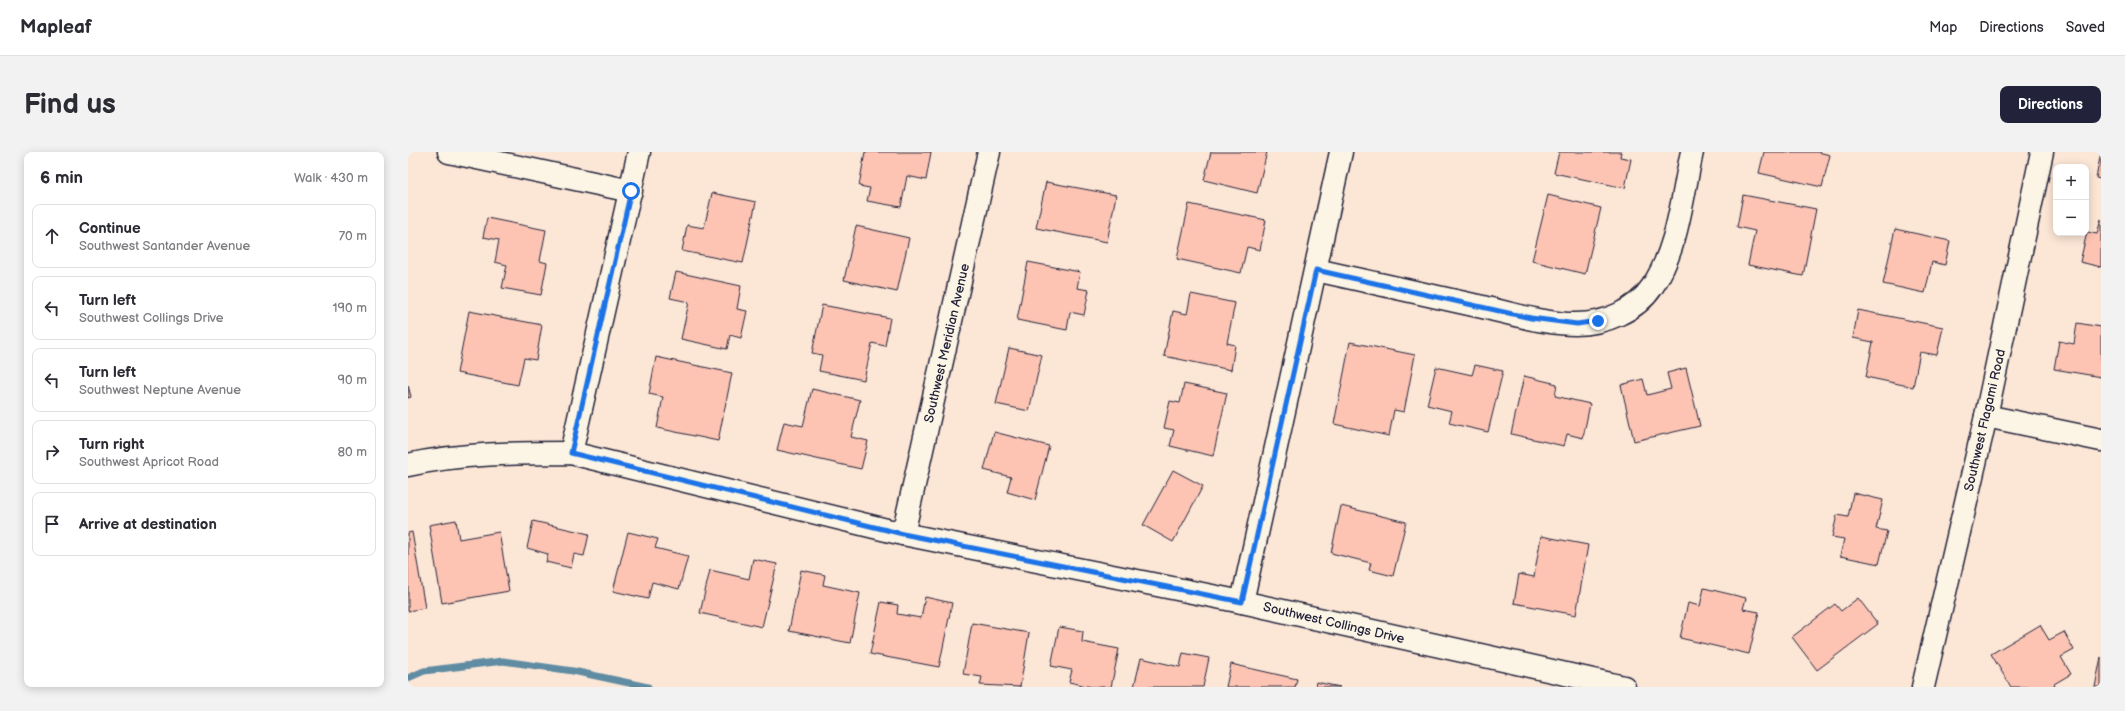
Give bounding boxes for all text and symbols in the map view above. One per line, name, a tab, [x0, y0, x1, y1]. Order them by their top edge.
text: Mapleaf	[20, 16, 92, 39]
text: Map	[1929, 19, 1957, 36]
text: Directions	[1979, 19, 2044, 36]
text: Saved	[2066, 19, 2105, 36]
button: Directions	[2000, 86, 2101, 123]
text: Find us	[24, 88, 116, 121]
map controls	[2053, 164, 2089, 236]
button: +	[2053, 164, 2089, 200]
text: 6 min	[40, 168, 83, 188]
text: Walk · 430 m	[294, 170, 368, 186]
route start	[622, 182, 640, 200]
button: −	[2053, 200, 2089, 236]
text: Continue	[79, 219, 141, 238]
icon: ahead	[41, 225, 63, 247]
text: 70 m	[339, 228, 367, 244]
text: Southwest Santander Avenue	[79, 238, 250, 254]
street label: Southwest Meridian Avenue	[921, 262, 973, 424]
text: Turn left	[79, 291, 136, 310]
icon: left	[41, 297, 63, 319]
text: 190 m	[333, 300, 367, 316]
text: Southwest Collings Drive	[79, 310, 224, 326]
route end	[1589, 312, 1607, 330]
street label: Southwest Flagami Road	[1961, 348, 2009, 493]
text: Turn left	[79, 363, 136, 382]
icon: left	[41, 369, 63, 391]
text: 90 m	[338, 372, 367, 388]
text: Southwest Neptune Avenue	[79, 382, 241, 398]
text: Turn right	[79, 435, 144, 454]
icon: right	[41, 441, 63, 463]
text: 80 m	[338, 444, 367, 460]
text: Southwest Apricot Road	[79, 454, 219, 470]
icon: arrive	[41, 513, 63, 535]
text: Arrive at destination	[79, 515, 217, 534]
street label: Southwest Collings Drive	[1262, 599, 1406, 647]

